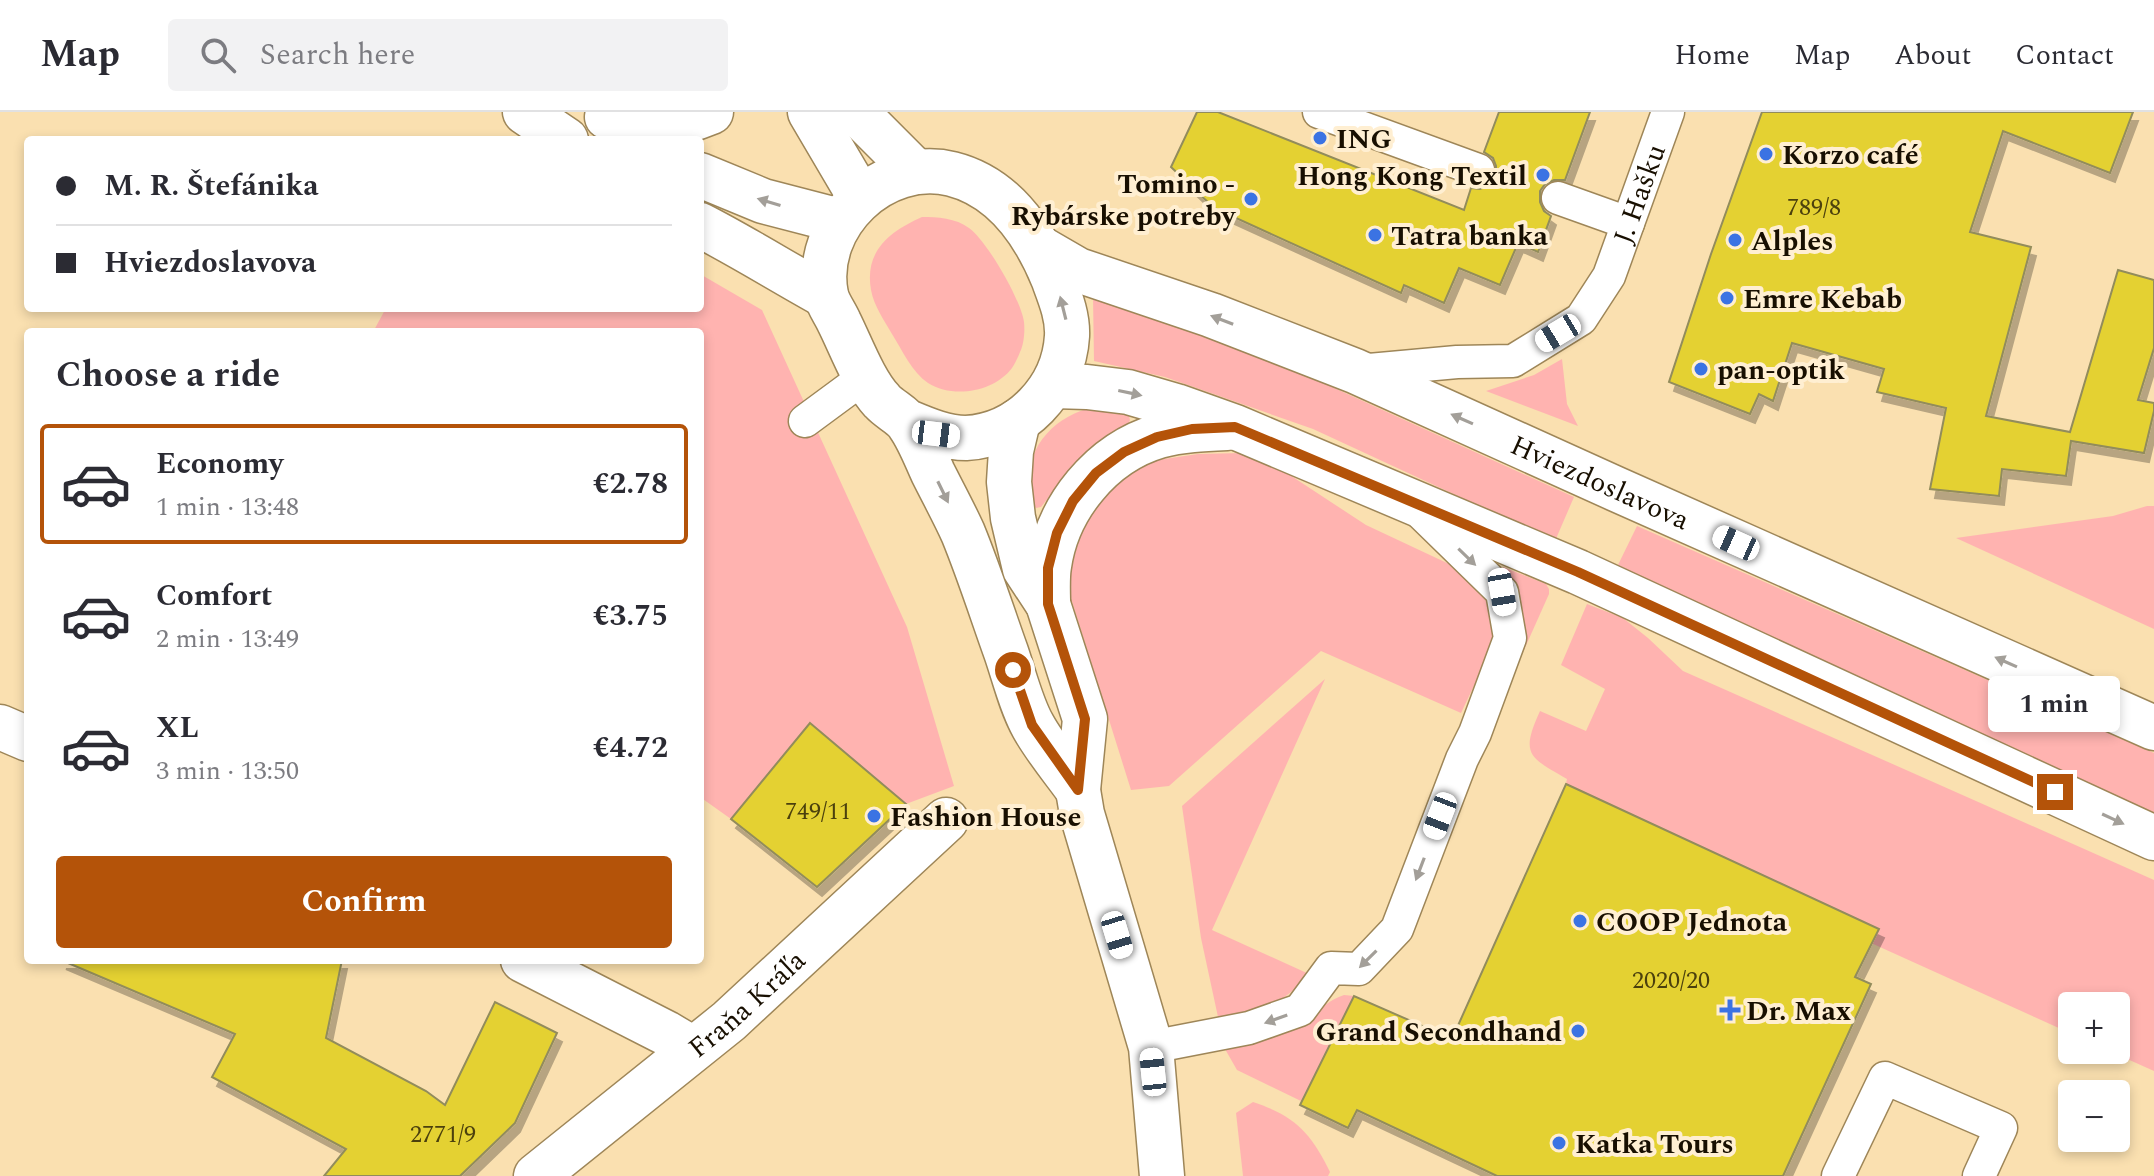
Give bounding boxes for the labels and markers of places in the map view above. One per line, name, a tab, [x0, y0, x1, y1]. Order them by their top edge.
place label: ING	[1336, 118, 1392, 161]
marker: ING	[1311, 129, 1329, 147]
place label: Korzo café	[1782, 134, 1919, 177]
marker: Korzo café	[1757, 145, 1775, 163]
place label: Hong Kong Textil	[1297, 155, 1527, 198]
place label: Tomino - Rybárske potreby	[1011, 163, 1237, 238]
marker: Hong Kong Textil	[1534, 166, 1552, 184]
marker: Tomino - Rybárske potreby	[1242, 190, 1260, 208]
place label: Tatra banka	[1391, 215, 1548, 258]
place label: Alples	[1751, 220, 1833, 263]
marker: Tatra banka	[1366, 226, 1384, 244]
marker: Alples	[1726, 231, 1744, 249]
place label: Emre Kebab	[1743, 278, 1902, 321]
marker: Emre Kebab	[1718, 289, 1736, 307]
place label: pan-optik	[1717, 349, 1845, 392]
marker: pan-optik	[1692, 360, 1710, 378]
place label: Fashion House	[890, 796, 1082, 839]
marker: Fashion House	[865, 807, 883, 825]
place label: COOP Jednota	[1596, 901, 1788, 944]
marker: COOP Jednota	[1571, 912, 1589, 930]
place label: Dr. Max	[1746, 990, 1851, 1033]
marker: Dr. Max	[1721, 1001, 1739, 1019]
place label: Grand Secondhand	[1316, 1011, 1562, 1054]
marker: Grand Secondhand	[1569, 1022, 1587, 1040]
place label: Katka Tours	[1575, 1123, 1734, 1166]
marker: Katka Tours	[1550, 1134, 1568, 1152]

